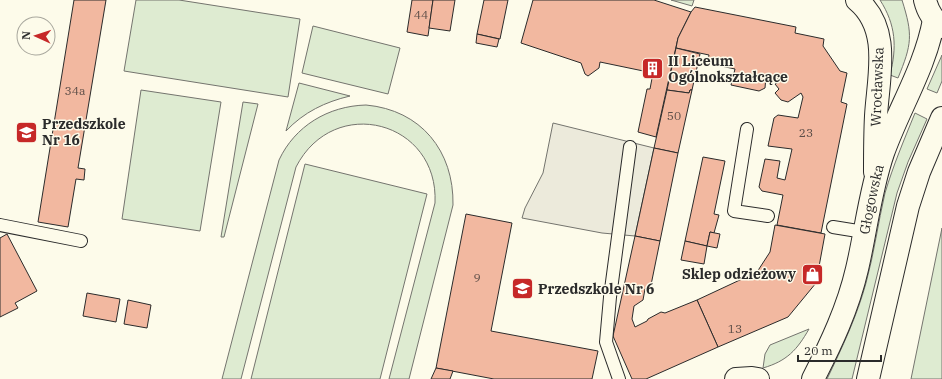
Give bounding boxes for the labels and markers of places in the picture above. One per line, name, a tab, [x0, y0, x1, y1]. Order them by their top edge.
place label: II Liceum Ogólnokształcące	[668, 52, 788, 86]
building icon: II Liceum Ogólnokształcące	[640, 56, 666, 82]
place label: Przedszkole Nr 16	[42, 115, 126, 149]
school or university icon: Przedszkole Nr 16	[13, 119, 39, 145]
shop icon: Sklep odzieżowy	[799, 261, 825, 287]
place label: Sklep odzieżowy	[682, 265, 796, 283]
school or university icon: Przedszkole Nr 6	[510, 276, 536, 302]
place label: Przedszkole Nr 6	[538, 280, 654, 298]

